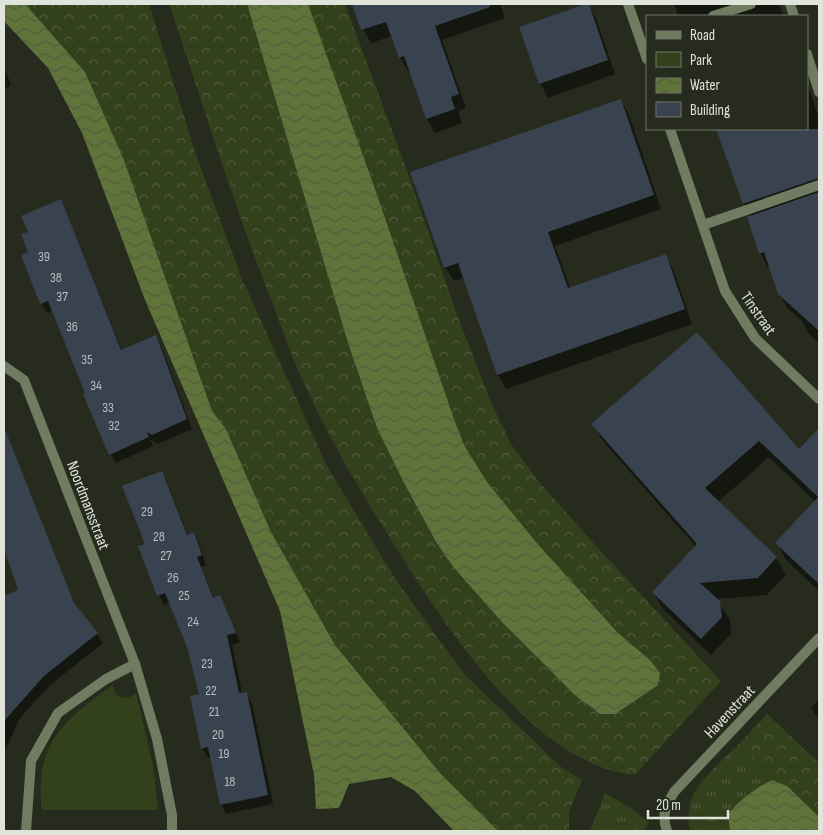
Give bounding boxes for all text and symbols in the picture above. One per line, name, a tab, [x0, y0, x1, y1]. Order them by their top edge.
legend	[646, 15, 808, 130]
text: Road	[690, 26, 715, 45]
text: Park	[690, 51, 712, 70]
text: Water	[690, 76, 721, 95]
text: Building	[690, 101, 730, 120]
house number: 39	[38, 248, 50, 265]
house number: 38	[50, 269, 62, 286]
house number: 37	[56, 288, 68, 305]
street label: Tinstraat	[736, 289, 780, 339]
house number: 36	[66, 318, 78, 335]
house number: 35	[81, 351, 93, 368]
house number: 34	[90, 377, 102, 394]
house number: 33	[102, 399, 114, 416]
house number: 32	[108, 417, 120, 434]
street label: Noordmansstraat	[62, 459, 113, 553]
house number: 29	[141, 503, 153, 520]
house number: 28	[153, 528, 165, 545]
house number: 27	[160, 547, 172, 564]
house number: 26	[167, 569, 179, 586]
house number: 25	[178, 587, 190, 604]
house number: 24	[187, 613, 199, 630]
house number: 23	[201, 655, 213, 672]
street label: Havenstraat	[701, 681, 760, 743]
house number: 22	[205, 682, 217, 699]
house number: 21	[209, 703, 219, 720]
house number: 20	[212, 726, 224, 743]
house number: 19	[218, 745, 230, 762]
house number: 18	[224, 773, 236, 790]
scale bar	[648, 788, 728, 820]
text: 20 m	[656, 796, 681, 815]

